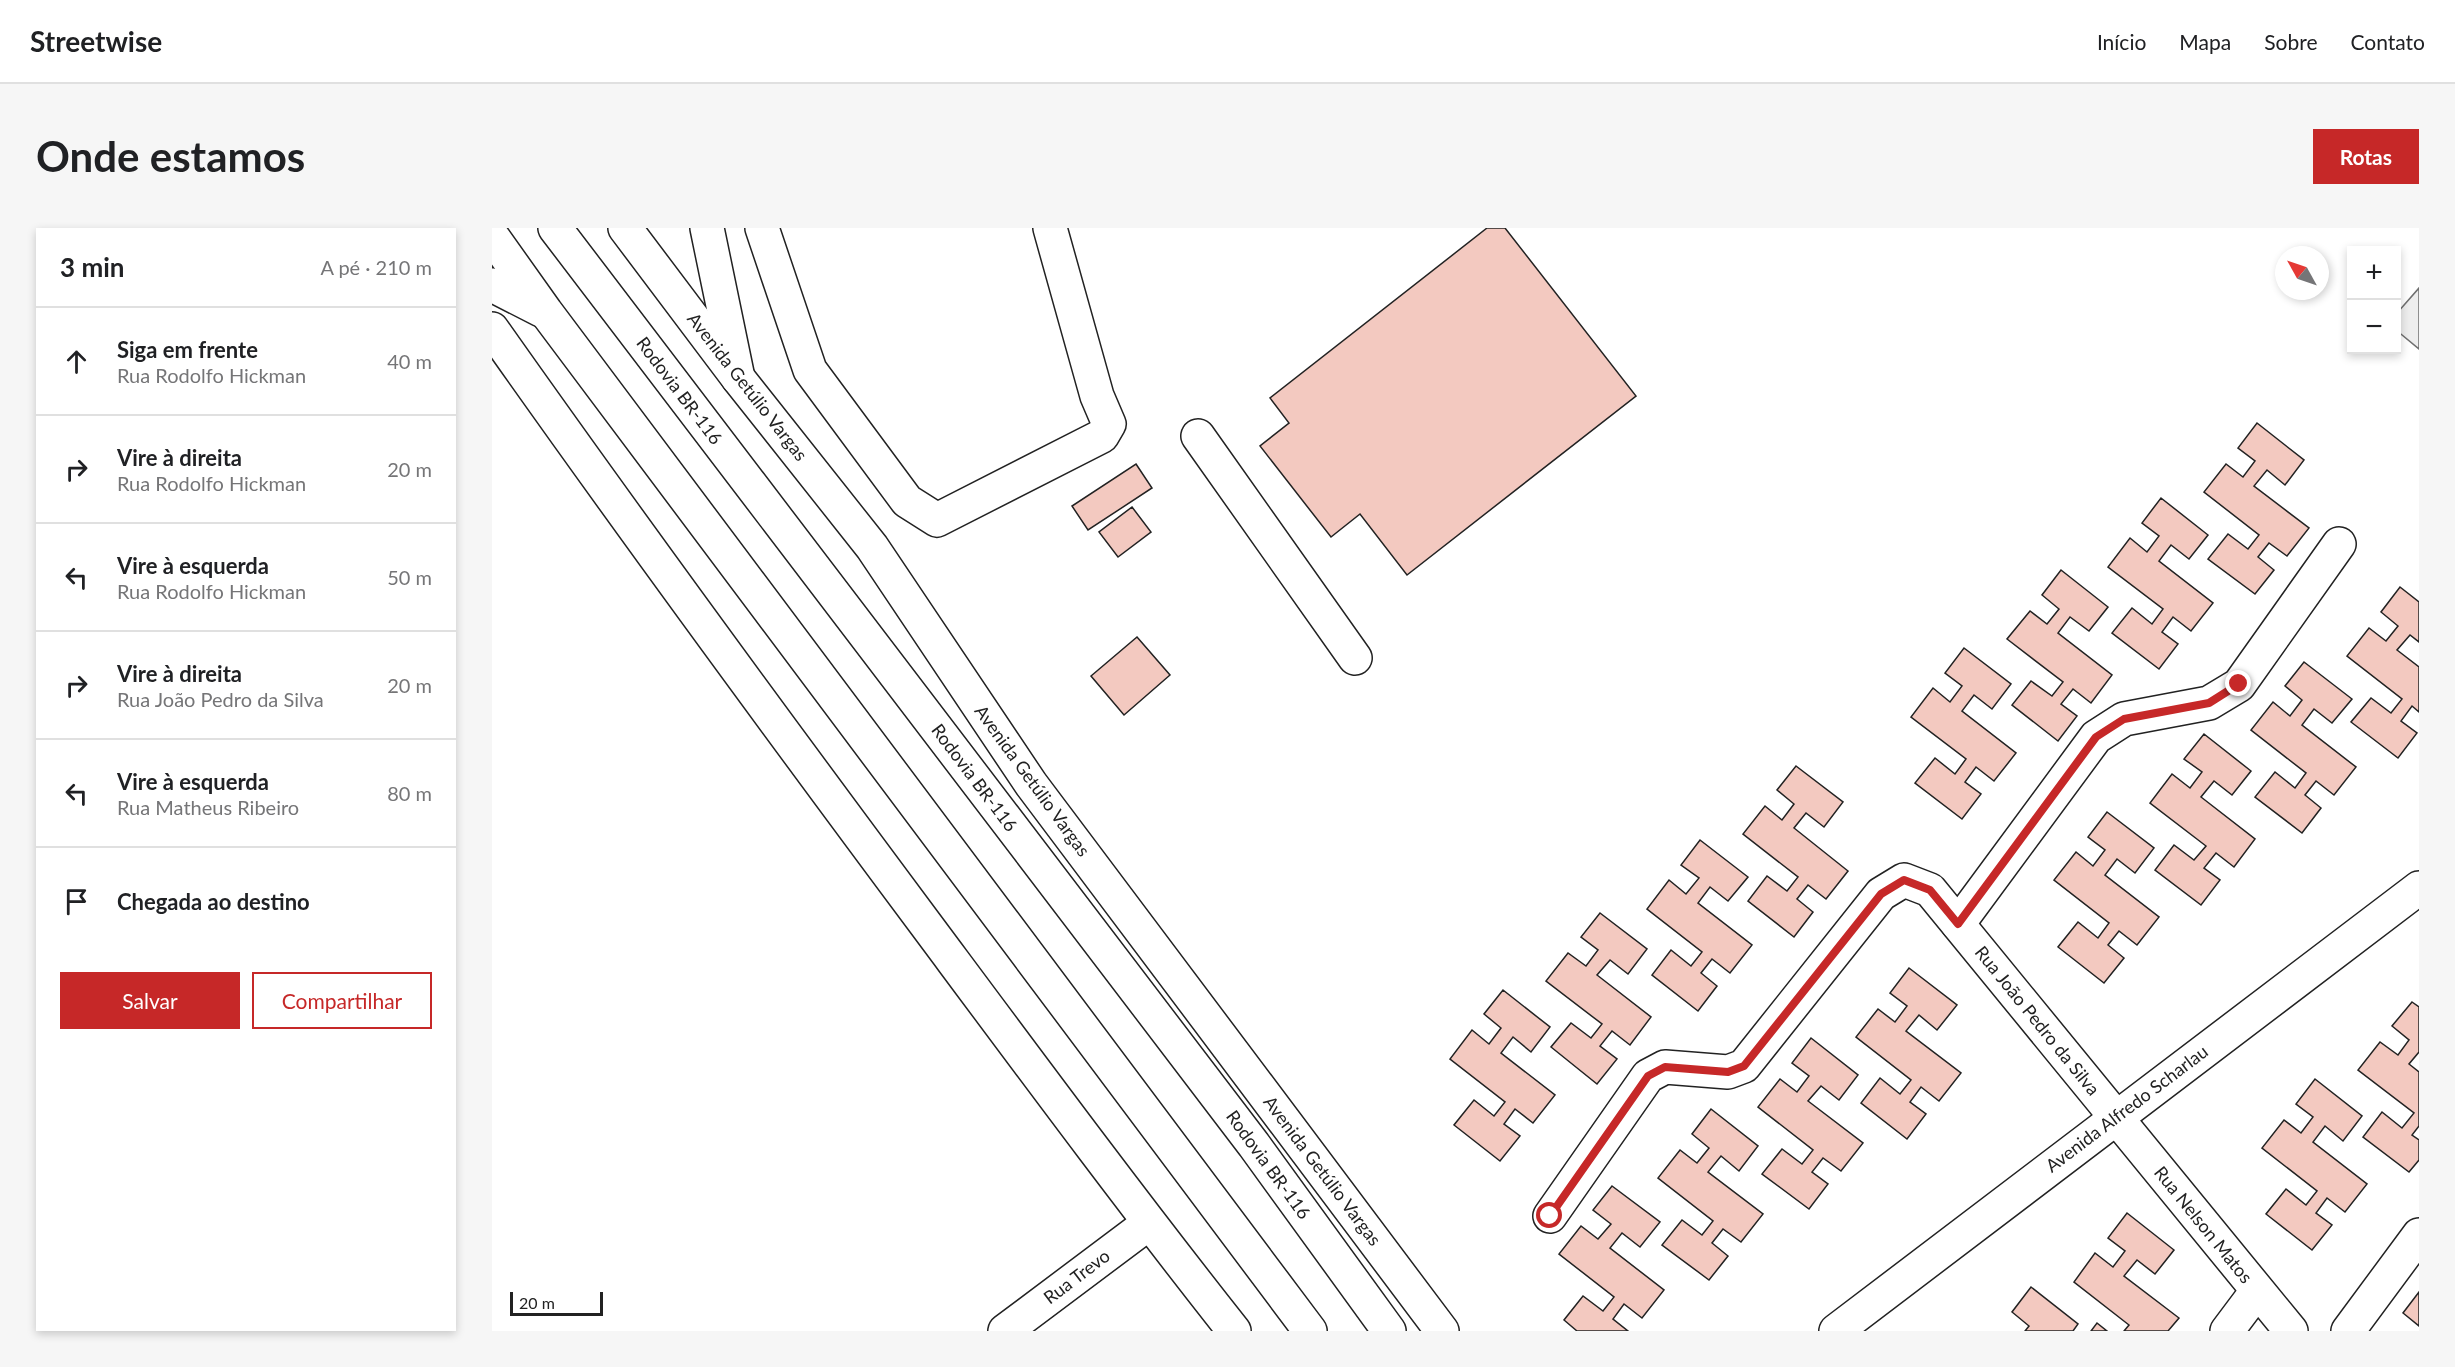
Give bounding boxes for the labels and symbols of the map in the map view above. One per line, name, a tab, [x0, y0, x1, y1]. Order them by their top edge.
north arrow	[2275, 246, 2329, 300]
street label: Avenida Getúlio Vargas	[683, 308, 813, 465]
street label: Rodovia BR-116	[632, 332, 727, 449]
route end	[2225, 670, 2251, 696]
street label: Avenida Getúlio Vargas	[970, 700, 1095, 861]
street label: Rodovia BR-116	[927, 719, 1022, 836]
street label: Rua João Pedro da Silva	[1971, 941, 2105, 1100]
street label: Avenida Alfredo Scharlau	[2041, 1040, 2212, 1177]
street label: Avenida Getúlio Vargas	[1259, 1091, 1386, 1250]
street label: Rodovia BR-116	[1222, 1106, 1316, 1223]
street label: Rua Nelson Matos	[2150, 1161, 2258, 1287]
route start	[1536, 1202, 1562, 1228]
street label: Rua Trevo	[1039, 1244, 1114, 1308]
scale bar	[510, 1289, 603, 1316]

